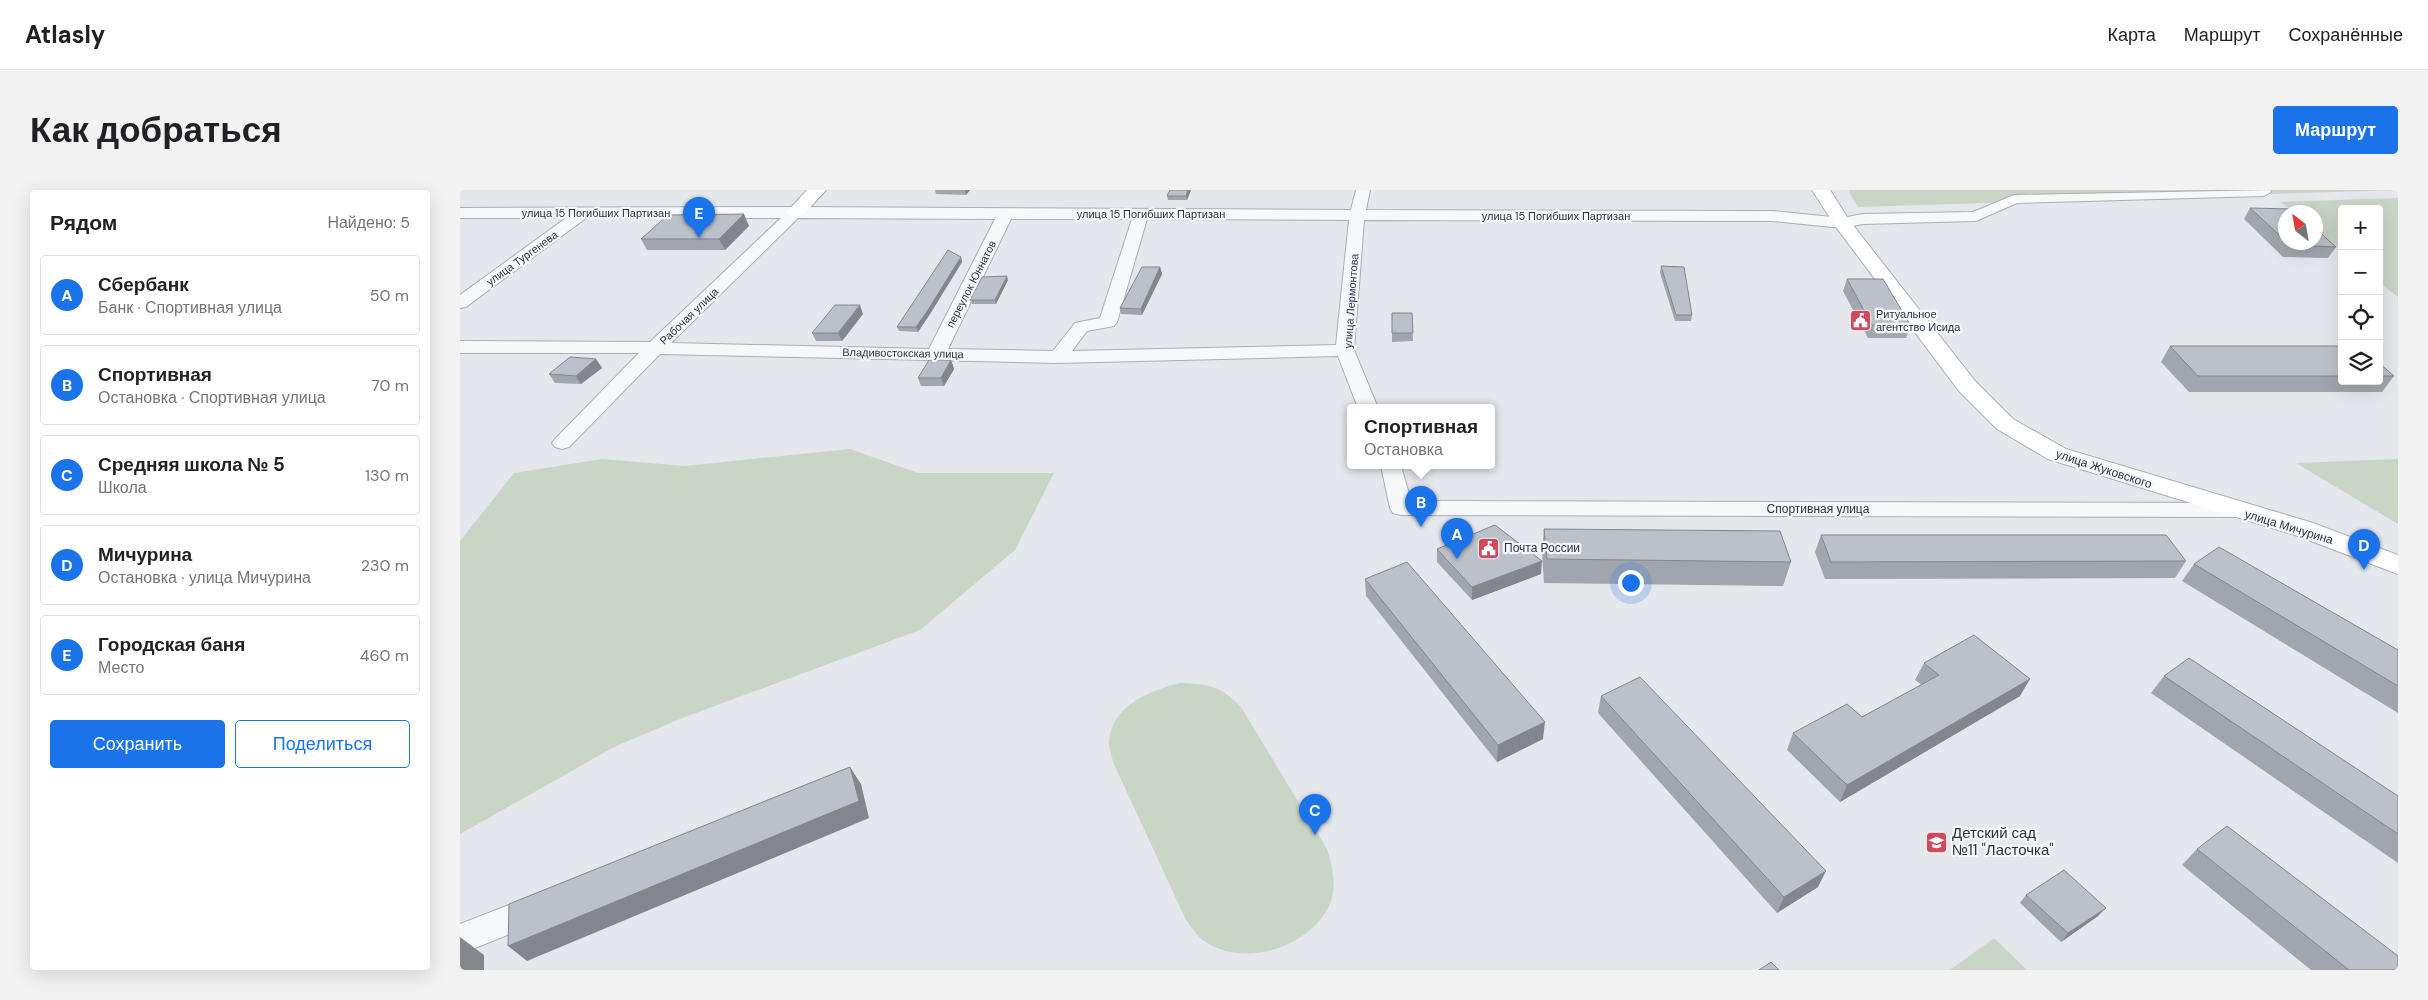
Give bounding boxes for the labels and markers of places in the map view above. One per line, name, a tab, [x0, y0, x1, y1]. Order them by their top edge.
pin: E	[683, 197, 715, 238]
place label: Ритуальное агентство Исида	[1876, 307, 1961, 334]
public building icon: Ритуальное агентство Исида	[1848, 308, 1872, 332]
pin: B	[1405, 486, 1437, 527]
pin: A	[1441, 518, 1473, 559]
pin: D	[2348, 529, 2380, 570]
public building icon: Почта России	[1476, 536, 1500, 560]
place label: Почта России	[1504, 540, 1580, 556]
pin: C	[1299, 794, 1331, 835]
place label: Детский сад №11 "Ласточка"	[1952, 823, 2054, 860]
school or university icon: Детский сад №11 "Ласточка"	[1924, 830, 1948, 854]

